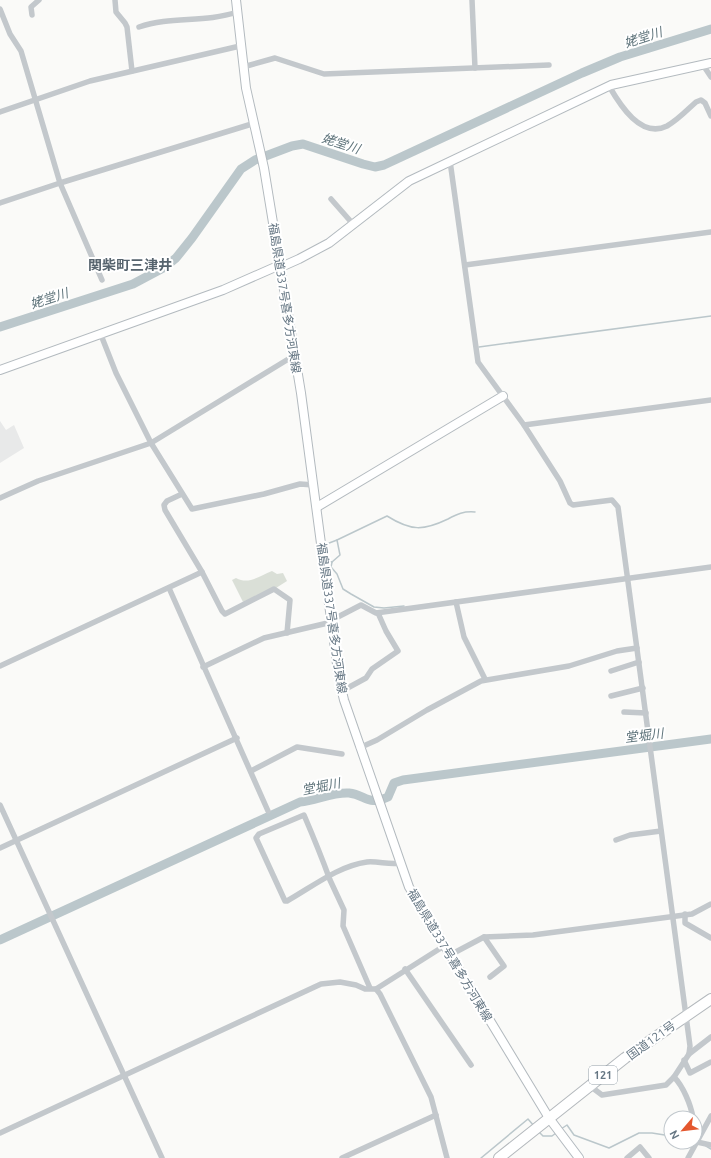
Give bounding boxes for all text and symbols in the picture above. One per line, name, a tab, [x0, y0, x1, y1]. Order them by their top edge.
water label: 姥堂川	[622, 24, 666, 50]
water label: 姥堂川	[320, 130, 364, 156]
street label: 福島県道337号喜多方河東線	[267, 222, 303, 374]
district label: 関柴町三津井	[88, 257, 172, 273]
water label: 姥堂川	[28, 285, 72, 311]
street label: 福島県道337号喜多方河東線	[315, 542, 349, 694]
water label: 堂堀川	[624, 725, 666, 744]
water label: 堂堀川	[301, 775, 343, 797]
street label: 福島県道337号喜多方河東線	[405, 886, 495, 1024]
street label: 国道121号	[624, 1018, 678, 1062]
road number: 121	[589, 1066, 617, 1084]
north arrow	[663, 1110, 703, 1150]
text: N	[667, 1128, 681, 1141]

